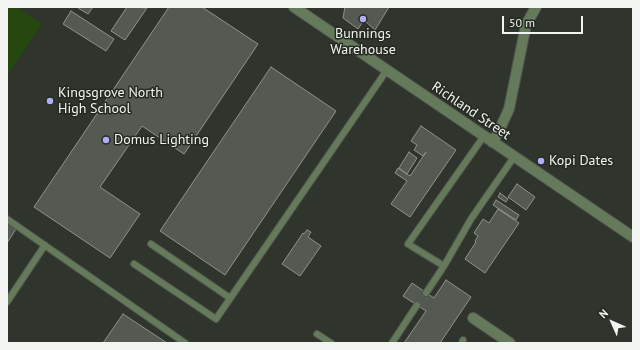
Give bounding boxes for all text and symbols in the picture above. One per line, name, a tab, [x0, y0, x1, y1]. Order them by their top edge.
scale bar	[504, 8, 585, 34]
marker: Bunnings Warehouse	[358, 14, 368, 24]
text: 50 m	[509, 15, 535, 30]
place label: Bunnings Warehouse	[330, 26, 396, 58]
street label: Richland Street	[428, 78, 514, 144]
place label: Kingsgrove North High School	[58, 85, 163, 118]
marker: Kingsgrove North High School	[45, 96, 55, 106]
place label: Domus Lighting	[114, 132, 209, 148]
marker: Domus Lighting	[101, 135, 111, 145]
place label: Kopi Dates	[549, 153, 613, 169]
marker: Kopi Dates	[536, 156, 546, 166]
north arrow	[592, 302, 632, 342]
text: N	[596, 306, 611, 321]

